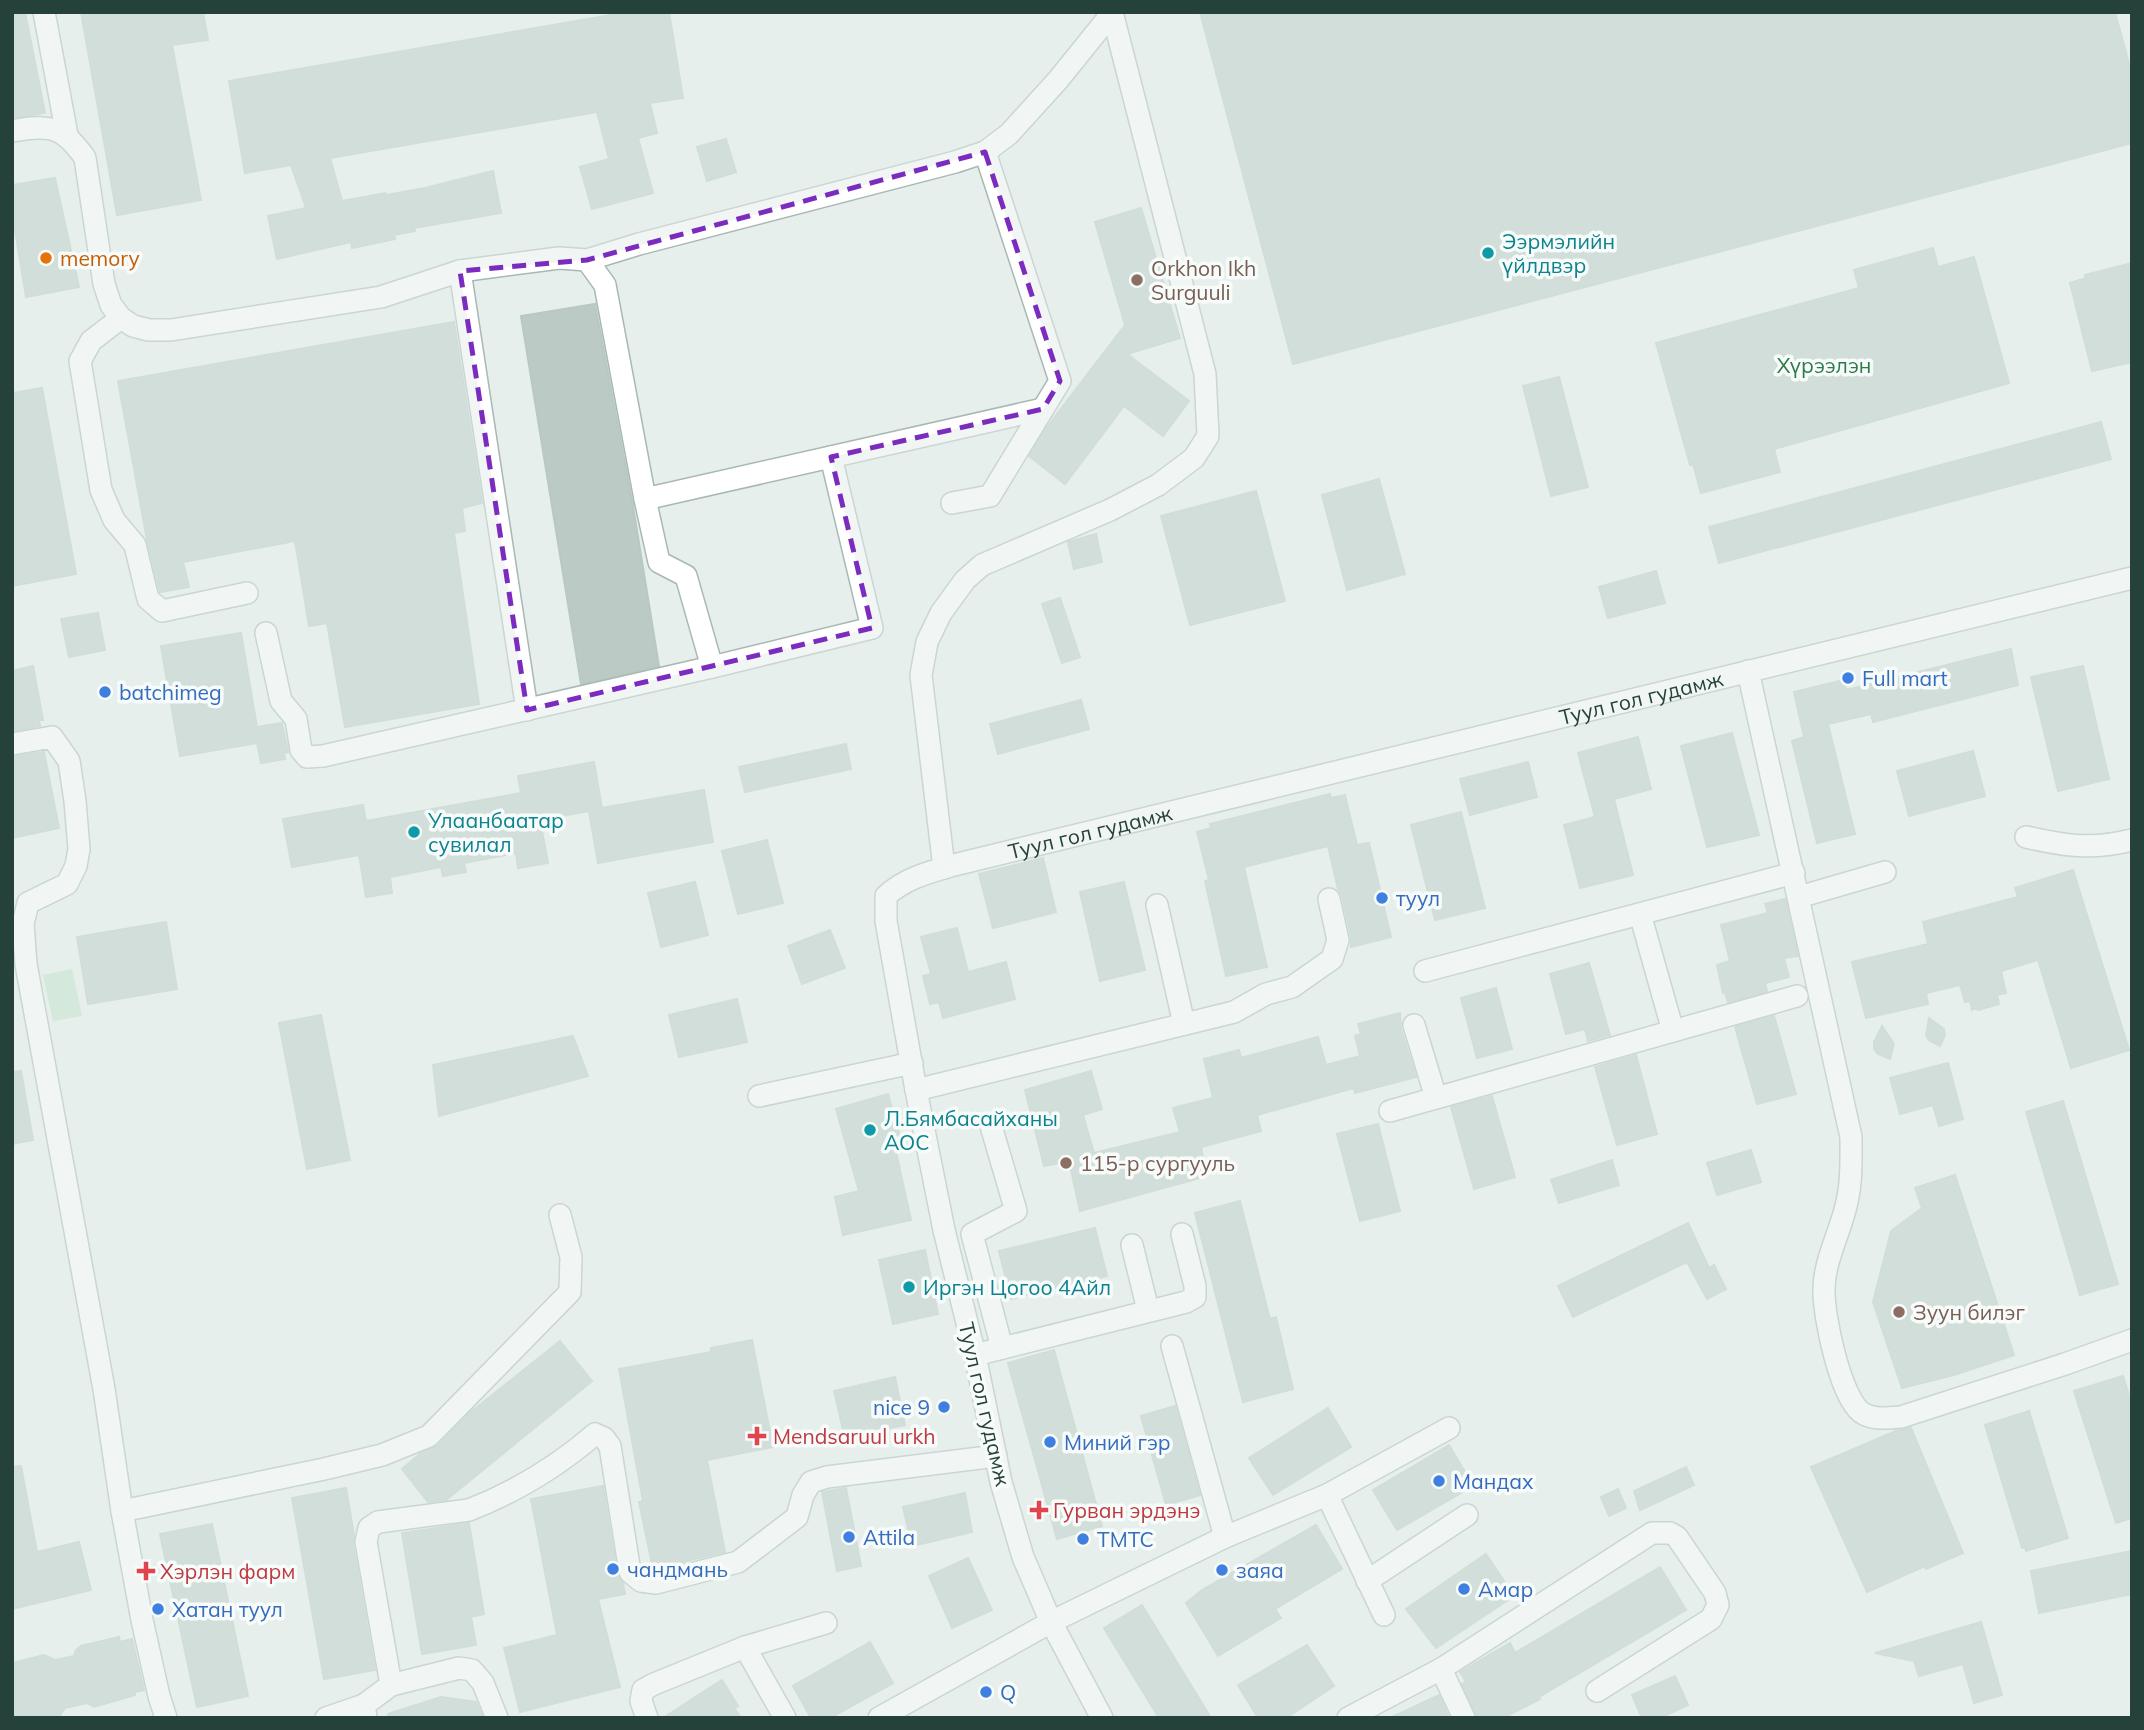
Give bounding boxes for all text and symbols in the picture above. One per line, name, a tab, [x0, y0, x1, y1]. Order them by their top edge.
place label: Ээрмэлийн үйлдвэр	[1502, 228, 1615, 278]
place label: memory	[60, 245, 140, 271]
marker: Ээрмэлийн үйлдвэр	[1480, 245, 1496, 261]
marker: memory	[38, 250, 54, 266]
place label: Orkhon Ikh Surguuli	[1151, 255, 1256, 305]
marker: Orkhon Ikh Surguuli	[1129, 272, 1145, 288]
park label: Хүрээлэн	[1777, 352, 1871, 378]
street label: Туул гол гудамж	[1557, 665, 1725, 730]
place label: Full mart	[1862, 665, 1948, 691]
marker: Full mart	[1840, 670, 1856, 686]
place label: batchimeg	[119, 679, 222, 705]
marker: batchimeg	[97, 684, 113, 700]
street label: Туул гол гудамж	[1006, 799, 1174, 864]
place label: Улаанбаатар сувилал	[427, 807, 564, 857]
marker: Улаанбаатар сувилал	[406, 824, 422, 840]
place label: туул	[1396, 885, 1440, 911]
marker: туул	[1374, 890, 1390, 906]
place label: Л.Бямбасайханы АОС	[884, 1105, 1058, 1155]
marker: Л.Бямбасайханы АОС	[862, 1122, 878, 1138]
place label: 115-р сургууль	[1080, 1150, 1235, 1176]
marker: 115-р сургууль	[1058, 1155, 1074, 1171]
place label: Иргэн Цогоо 4Айл	[923, 1274, 1111, 1300]
marker: Иргэн Цогоо 4Айл	[901, 1279, 917, 1295]
place label: Зуун билэг	[1913, 1299, 2025, 1325]
marker: Зуун билэг	[1891, 1304, 1907, 1320]
street label: Туул гол гудамж	[954, 1320, 1016, 1488]
place label: nice 9	[873, 1394, 930, 1420]
marker: nice 9	[936, 1399, 952, 1415]
place label: Mendsaruul urkh	[773, 1423, 936, 1449]
marker: Mendsaruul urkh	[747, 1426, 767, 1446]
place label: Миний гэр	[1064, 1429, 1171, 1455]
marker: Миний гэр	[1042, 1434, 1058, 1450]
place label: Мандах	[1453, 1468, 1534, 1494]
marker: Мандах	[1431, 1473, 1447, 1489]
place label: Гурван эрдэнэ	[1053, 1497, 1200, 1523]
marker: Гурван эрдэнэ	[1031, 1502, 1047, 1518]
place label: Attila	[863, 1524, 915, 1550]
place label: ТМТС	[1097, 1526, 1154, 1552]
marker: Attila	[841, 1529, 857, 1545]
marker: ТМТС	[1075, 1531, 1091, 1547]
place label: чандмань	[627, 1556, 728, 1582]
place label: заяа	[1236, 1557, 1284, 1583]
place label: Хэрлэн фарм	[160, 1558, 295, 1584]
marker: чандмань	[605, 1561, 621, 1577]
marker: заяа	[1214, 1562, 1230, 1578]
marker: Хэрлэн фарм	[138, 1563, 154, 1579]
place label: Амар	[1478, 1576, 1533, 1602]
marker: Амар	[1456, 1581, 1472, 1597]
place label: Хатан туул	[172, 1596, 283, 1622]
marker: Хатан туул	[150, 1601, 166, 1617]
place label: Q	[1000, 1679, 1016, 1705]
marker: Q	[978, 1684, 994, 1700]

